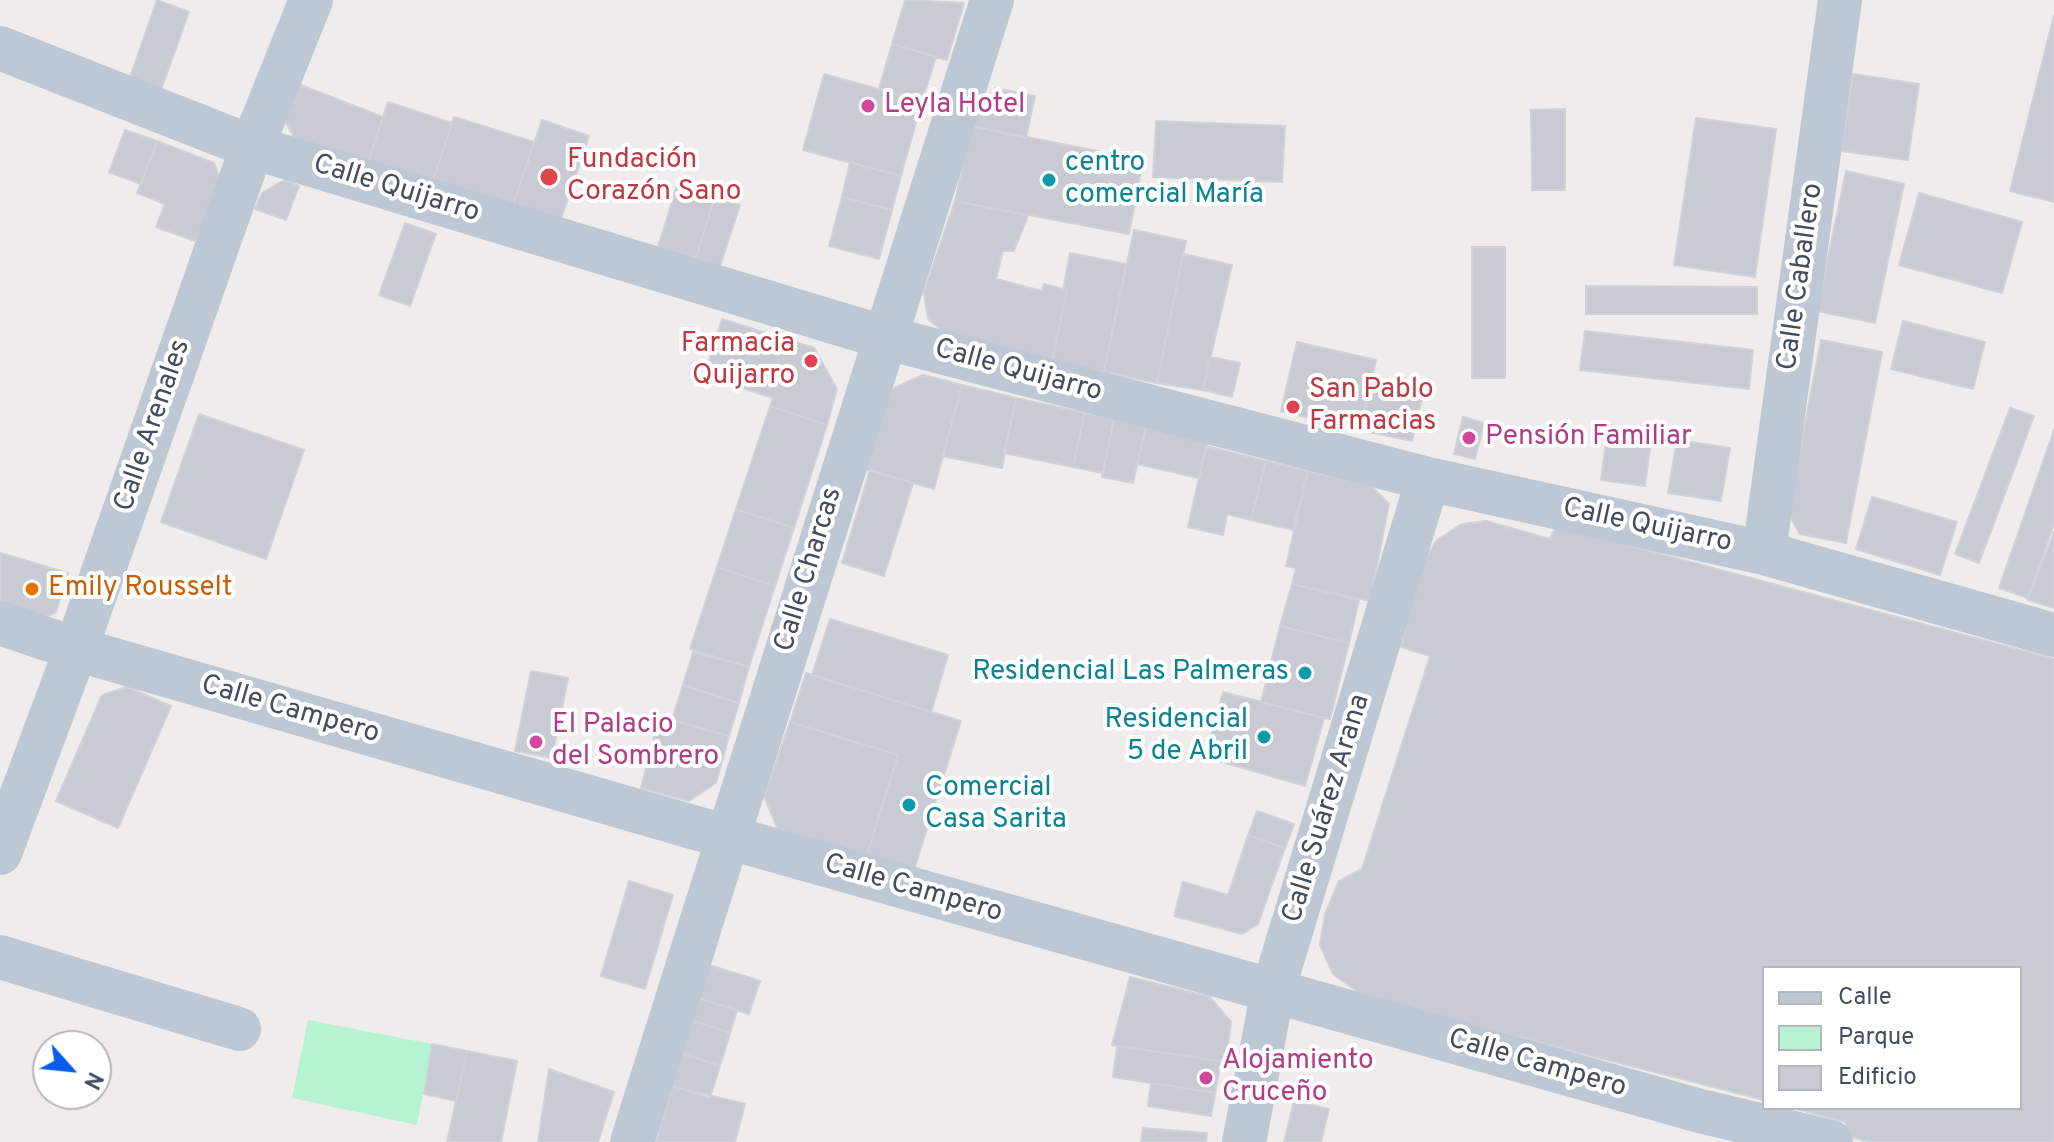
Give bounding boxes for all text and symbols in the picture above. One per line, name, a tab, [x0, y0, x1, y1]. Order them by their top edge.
place label: Leyla Hotel	[884, 89, 1025, 123]
marker: Leyla Hotel	[859, 97, 877, 115]
place label: Fundación Corazón Sano	[567, 144, 741, 210]
place label: centro comercial María	[1065, 147, 1264, 213]
street label: Calle Quijarro	[309, 149, 483, 231]
marker: Fundación Corazón Sano	[538, 166, 560, 188]
marker: centro comercial María	[1040, 171, 1058, 189]
street label: Calle Caballero	[1772, 181, 1832, 373]
place label: Farmacia Quijarro	[681, 328, 795, 394]
street label: Calle Quijarro	[931, 334, 1105, 410]
street label: Calle Arenales	[109, 336, 199, 516]
marker: Farmacia Quijarro	[802, 352, 820, 370]
place label: San Pablo Farmacias	[1309, 374, 1436, 440]
marker: San Pablo Farmacias	[1284, 398, 1302, 416]
place label: Pensión Familiar	[1485, 421, 1692, 455]
marker: Pensión Familiar	[1460, 429, 1478, 447]
street label: Calle Charcas	[769, 484, 851, 656]
street label: Calle Quijarro	[1559, 493, 1735, 561]
place label: Emily Rousselt	[48, 572, 232, 606]
marker: Emily Rousselt	[23, 580, 41, 598]
place label: Residencial Las Palmeras	[972, 656, 1289, 690]
marker: Residencial Las Palmeras	[1296, 664, 1314, 682]
street label: Calle Campero	[197, 670, 383, 752]
street label: Calle Suárez Arana	[1277, 691, 1379, 927]
place label: Residencial 5 de Abril	[1105, 704, 1248, 770]
place label: El Palacio del Sombrero	[552, 709, 719, 775]
marker: Residencial 5 de Abril	[1255, 728, 1273, 746]
marker: El Palacio del Sombrero	[527, 733, 545, 751]
place label: Comercial Casa Sarita	[925, 772, 1067, 838]
marker: Comercial Casa Sarita	[900, 796, 918, 814]
street label: Calle Campero	[820, 849, 1006, 931]
legend	[1762, 966, 2022, 1110]
text: Calle	[1838, 983, 1892, 1013]
text: Parque	[1838, 1023, 1914, 1053]
street label: Calle Campero	[1444, 1024, 1630, 1106]
north arrow	[32, 1030, 112, 1110]
place label: Alojamiento Cruceño	[1222, 1045, 1374, 1111]
text: Edificio	[1838, 1063, 1917, 1093]
text: N	[76, 1067, 108, 1093]
marker: Alojamiento Cruceño	[1197, 1069, 1215, 1087]

